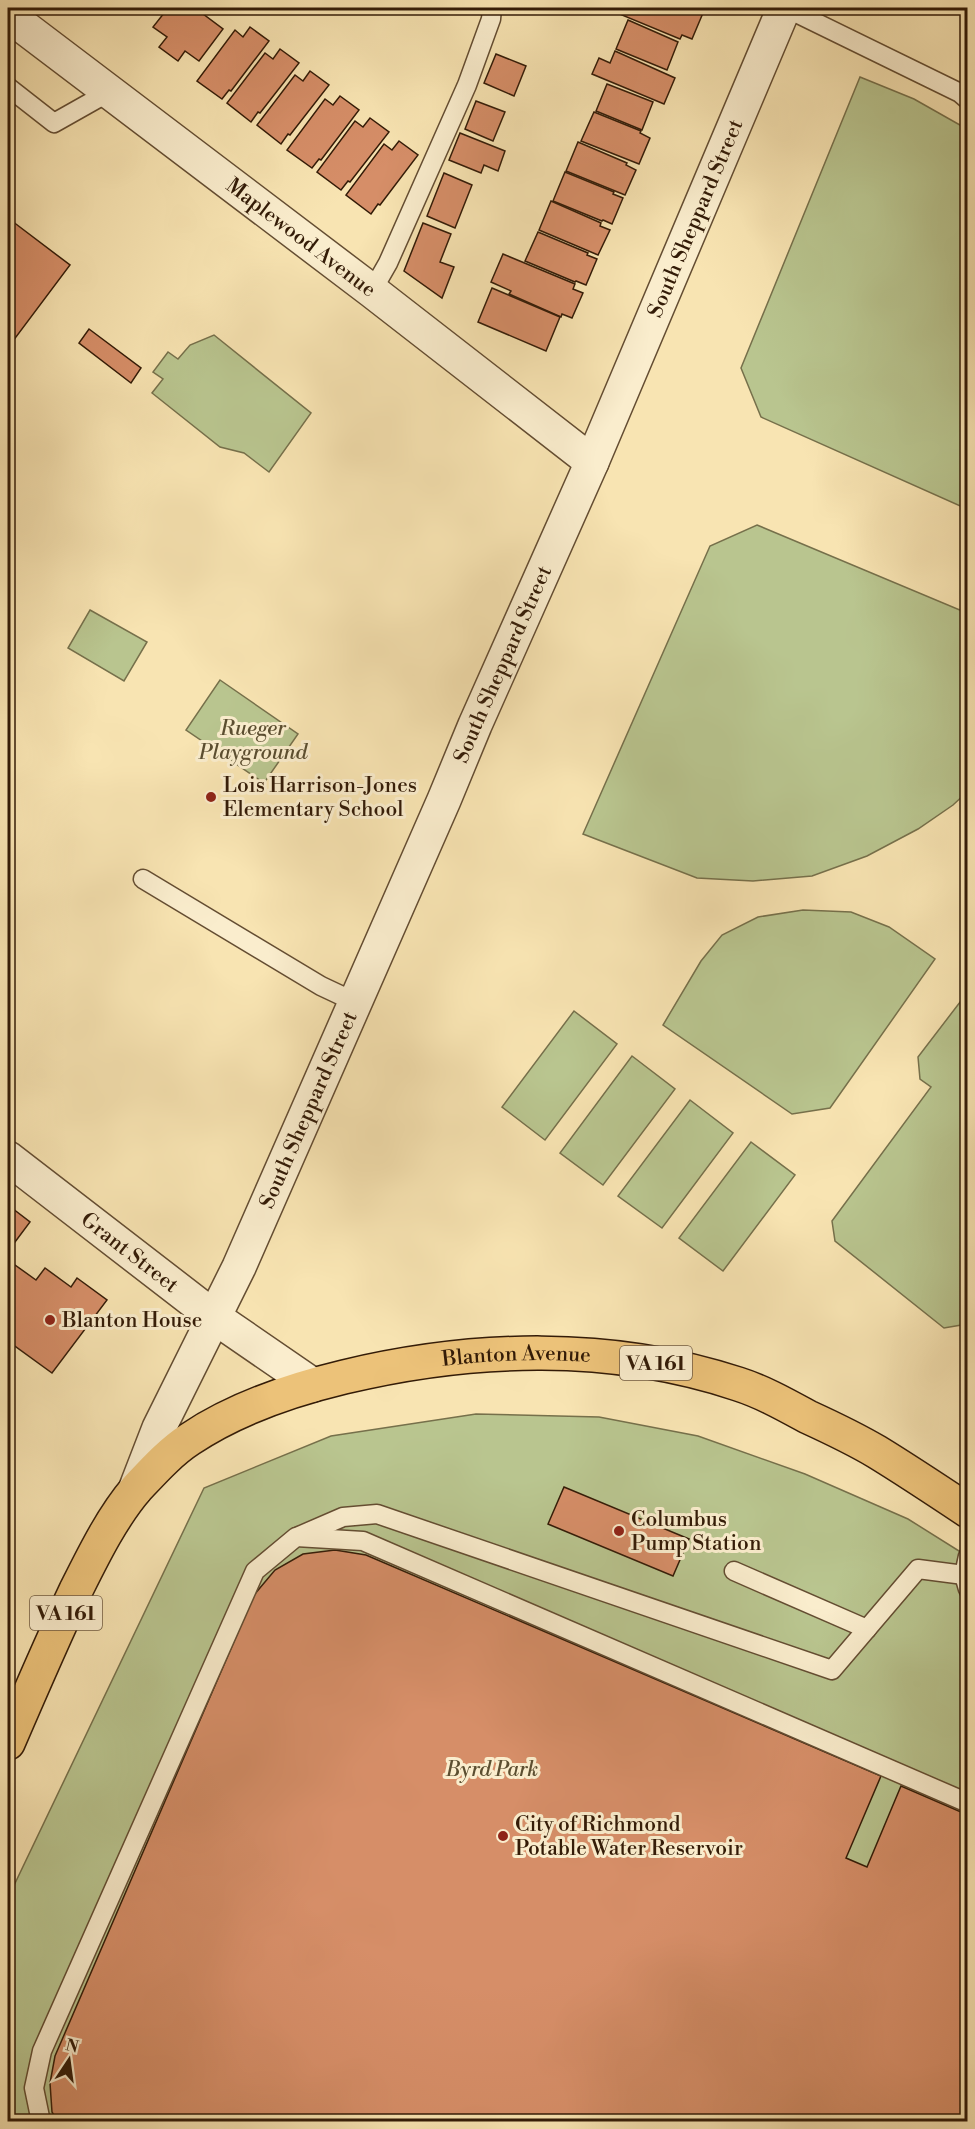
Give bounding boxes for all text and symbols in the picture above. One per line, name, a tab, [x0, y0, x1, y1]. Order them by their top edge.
street label: South Sheppard Street	[643, 115, 750, 322]
street label: Maplewood Avenue	[220, 173, 381, 303]
street label: South Sheppard Street	[449, 562, 558, 767]
park label: Rueger Playground	[198, 716, 309, 766]
place label: Lois Harrison-Jones Elementary School	[223, 773, 417, 823]
marker: Lois Harrison-Jones Elementary School	[204, 790, 218, 804]
street label: South Sheppard Street	[254, 1007, 364, 1213]
street label: Grant Street	[75, 1207, 184, 1299]
place label: Blanton House	[61, 1308, 202, 1334]
marker: Blanton House	[43, 1313, 57, 1327]
street label: Blanton Avenue	[440, 1341, 592, 1373]
road number: VA 161	[620, 1346, 692, 1380]
place label: Columbus Pump Station	[631, 1507, 762, 1557]
marker: Columbus Pump Station	[612, 1524, 626, 1538]
road number: VA 161	[30, 1596, 102, 1630]
park label: Byrd Park	[445, 1757, 538, 1783]
place label: City of Richmond Potable Water Reservoir	[515, 1812, 743, 1862]
marker: City of Richmond Potable Water Reservoir	[496, 1829, 510, 1843]
north arrow	[39, 2030, 99, 2090]
text: N	[64, 2035, 81, 2058]

